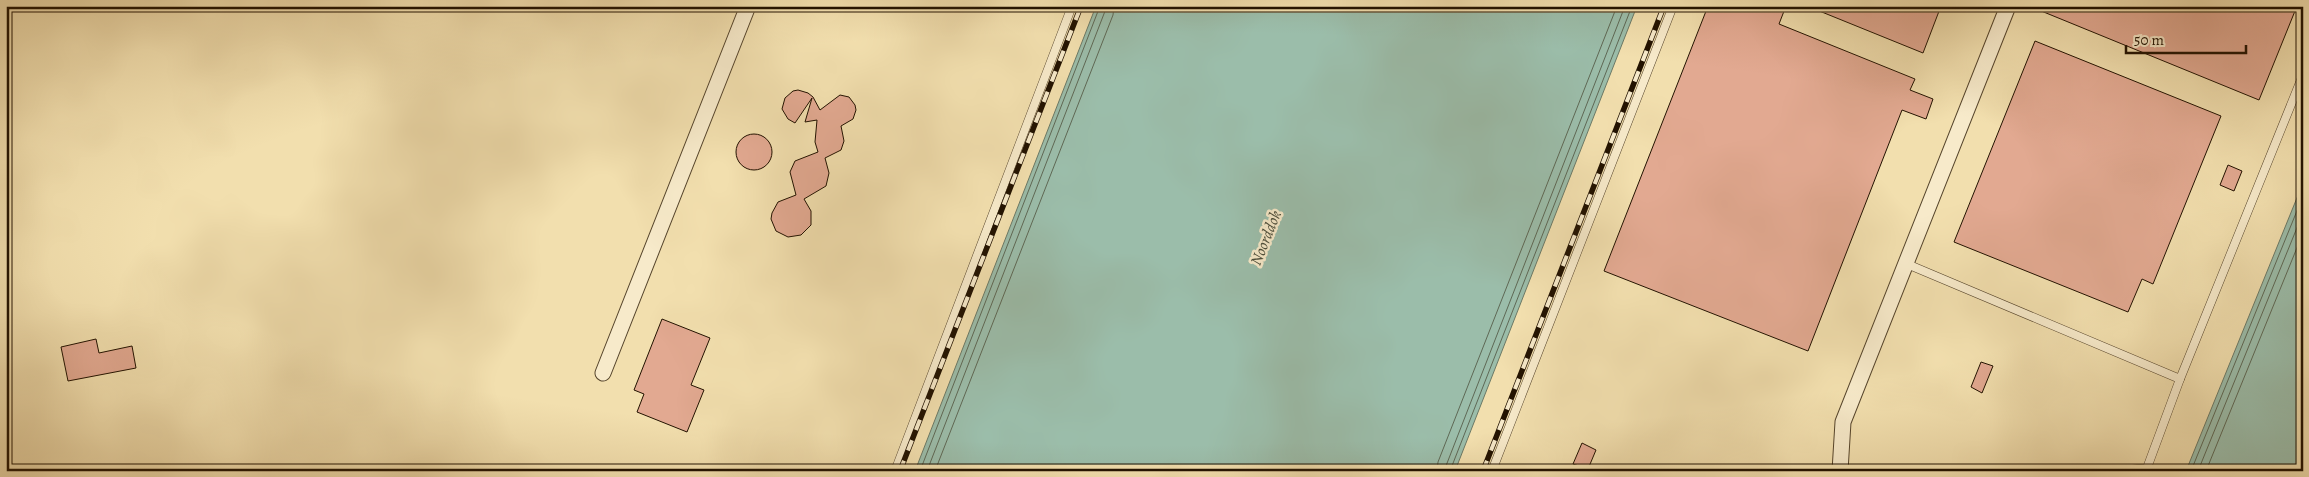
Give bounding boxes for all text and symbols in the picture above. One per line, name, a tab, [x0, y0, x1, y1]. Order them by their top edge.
scale bar	[2126, 22, 2246, 54]
text: 50 m	[2134, 30, 2164, 50]
water label: Noorddok	[1245, 207, 1287, 269]

